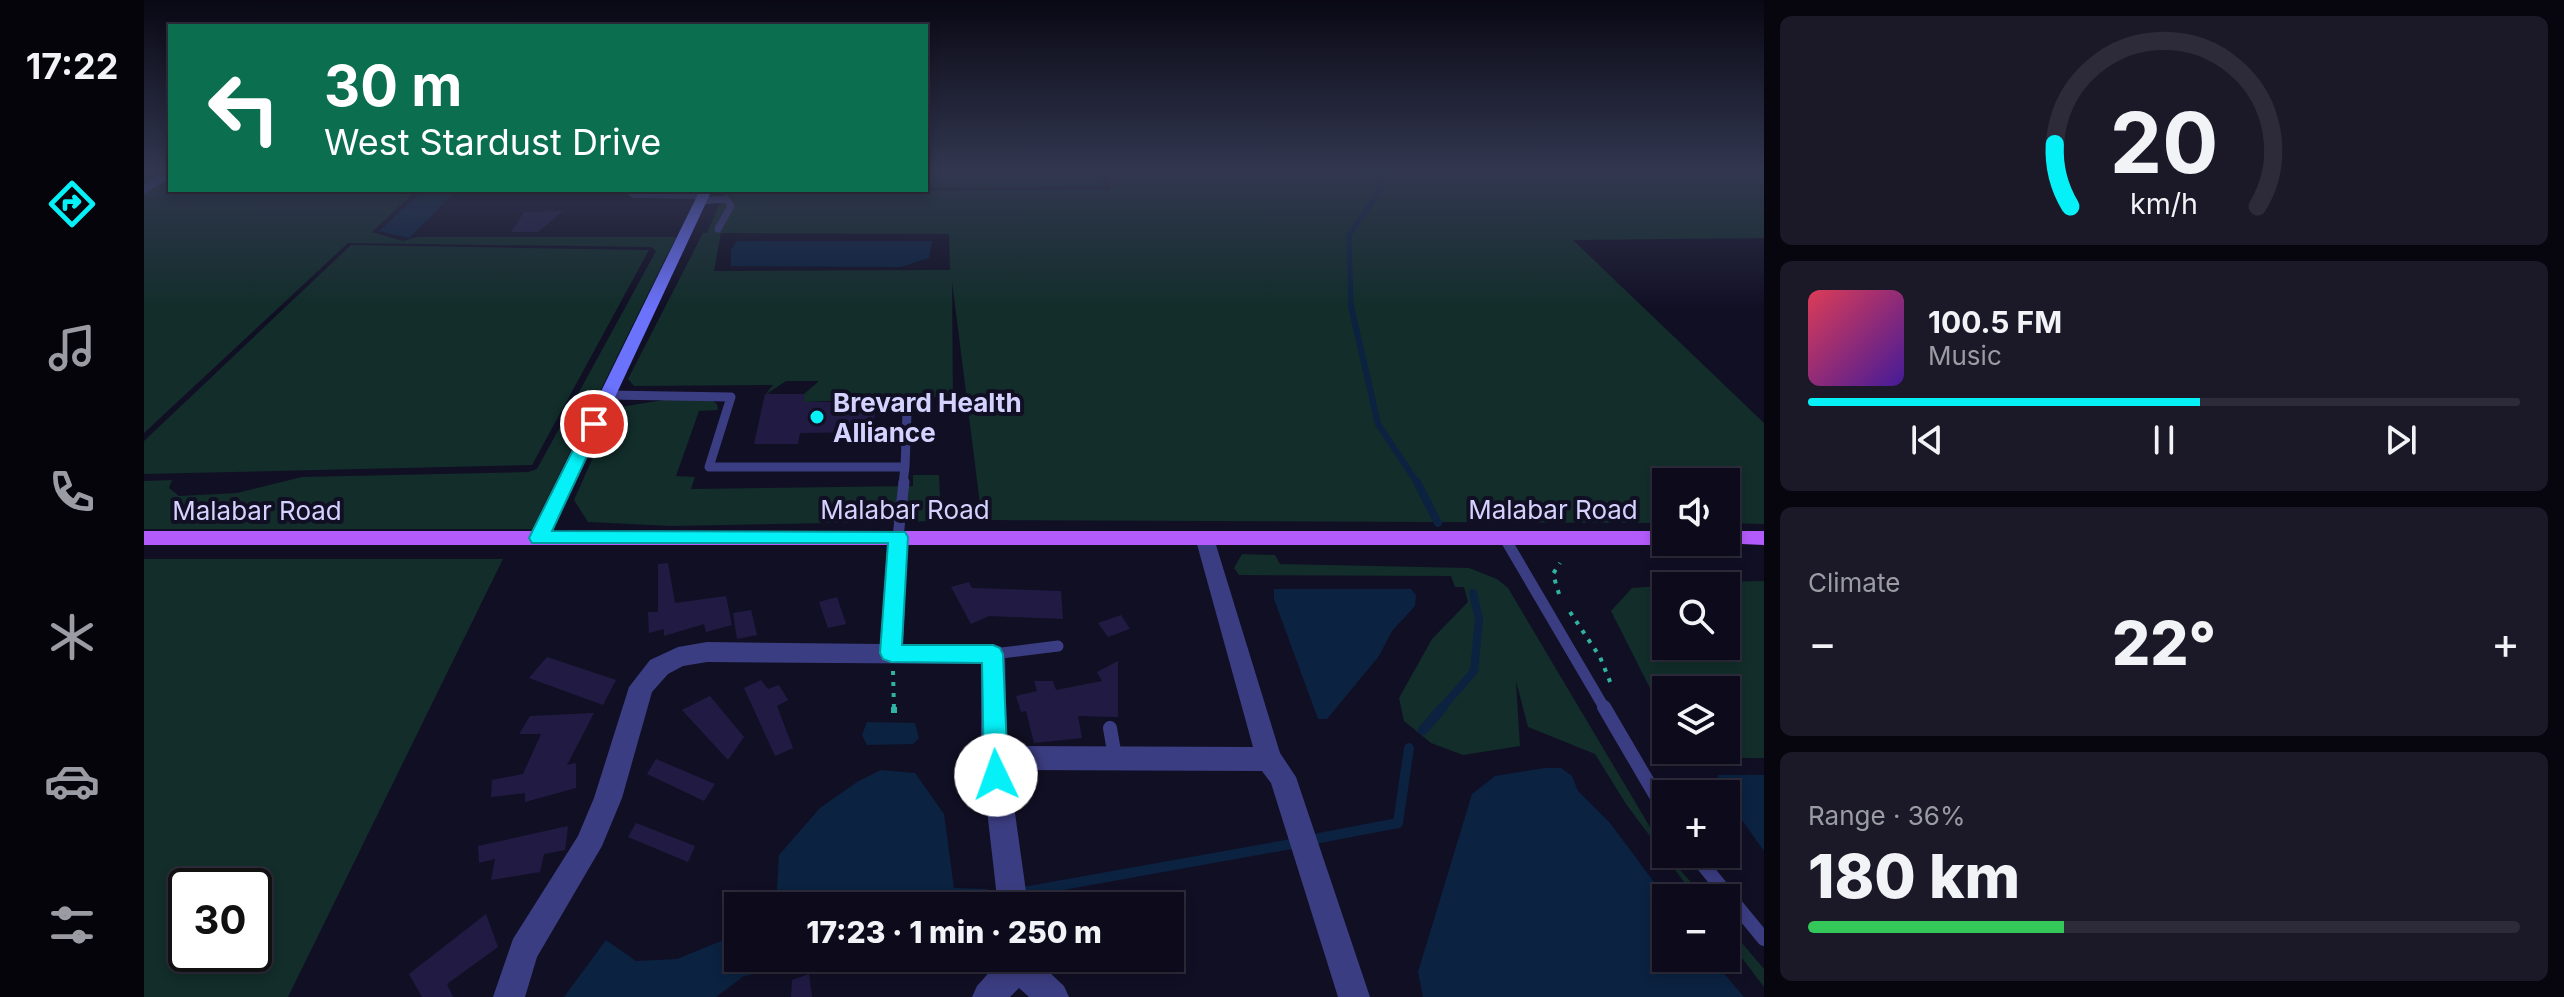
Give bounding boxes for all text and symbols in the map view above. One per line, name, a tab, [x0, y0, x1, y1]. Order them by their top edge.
text: 17:22	[26, 44, 118, 88]
text: 30 m	[324, 52, 462, 120]
icon: left	[192, 56, 296, 160]
text: 20	[2110, 91, 2218, 192]
text: West Stardust Drive	[324, 120, 661, 164]
icon: directions	[44, 176, 100, 232]
text: km/h	[2130, 186, 2198, 221]
text: 100.5 FM	[1928, 304, 2062, 340]
icon: music	[44, 320, 100, 376]
text: Music	[1928, 340, 2002, 371]
place label: Brevard Health Alliance	[833, 387, 1022, 448]
pin	[560, 390, 628, 458]
icon: arrive	[572, 402, 616, 446]
marker: Brevard Health Alliance	[808, 408, 826, 426]
icon: previous	[1905, 418, 1949, 462]
icon: pause	[2142, 418, 2186, 462]
icon: next	[2379, 418, 2423, 462]
icon: phone	[44, 464, 100, 520]
map controls	[1652, 468, 1740, 972]
button: sound	[1652, 468, 1740, 556]
street label: Malabar Road	[820, 494, 990, 525]
street label: Malabar Road	[1468, 494, 1638, 525]
street label: Malabar Road	[172, 495, 342, 526]
text: Climate	[1808, 567, 1900, 598]
button: search	[1652, 572, 1740, 660]
text: 22°	[2112, 607, 2216, 679]
icon: climate	[44, 609, 100, 665]
text: −	[1808, 616, 1837, 670]
text: +	[2491, 616, 2520, 670]
button: layers	[1652, 676, 1740, 764]
position arrow	[954, 733, 1038, 817]
icon: car	[44, 753, 100, 809]
button: +	[1652, 780, 1740, 868]
text: Range · 36%	[1808, 800, 1966, 831]
text: 180 km	[1808, 840, 2020, 912]
speed limit sign: 30	[168, 868, 272, 972]
button: −	[1652, 884, 1740, 972]
icon: filters	[44, 897, 100, 953]
text: 17:23 · 1 min · 250 m	[806, 914, 1102, 950]

